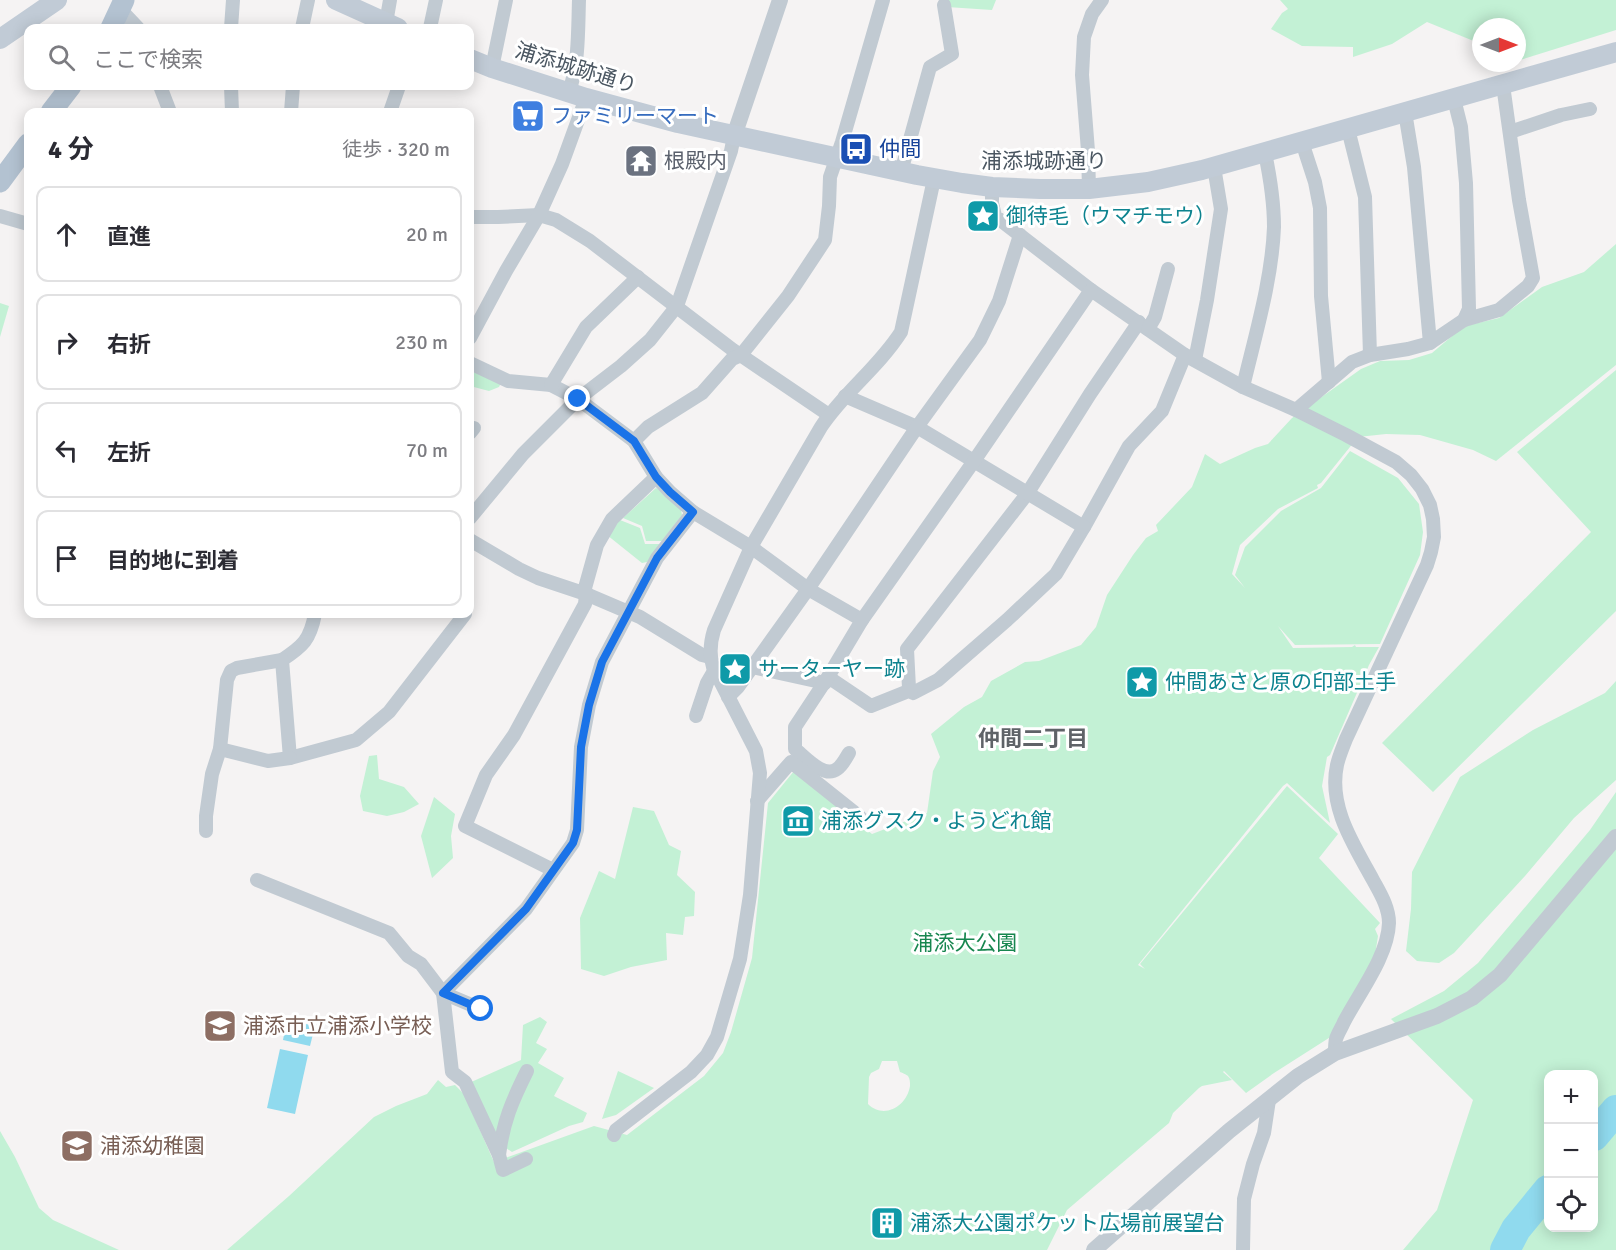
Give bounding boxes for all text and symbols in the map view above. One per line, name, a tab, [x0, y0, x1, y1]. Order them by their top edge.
north arrow	[1472, 18, 1526, 72]
search box	[24, 24, 474, 90]
street label: 浦添城跡通り	[512, 37, 640, 99]
icon: search	[45, 41, 78, 74]
text: ここで検索	[93, 46, 203, 73]
supermarket icon: ファミリーマート	[510, 98, 546, 134]
place label: ファミリーマート	[551, 103, 719, 129]
bus stop icon: 仲間	[838, 131, 874, 167]
text: 4 分	[48, 134, 94, 166]
place label: 仲間	[879, 136, 921, 162]
text: 徒歩 · 320 m	[342, 137, 450, 162]
temple icon: 根殿内	[623, 143, 659, 179]
place label: 根殿内	[664, 148, 727, 174]
street label: 浦添城跡通り	[981, 148, 1107, 174]
place icon: 御待毛（ウマチモウ）	[965, 198, 1001, 234]
place label: 御待毛（ウマチモウ）	[1006, 203, 1216, 229]
icon: ahead	[50, 218, 83, 251]
text: 20 m	[406, 222, 448, 247]
text: 直進	[107, 223, 151, 250]
icon: right	[50, 326, 83, 359]
text: 230 m	[395, 330, 448, 355]
text: 右折	[107, 331, 151, 358]
route end	[564, 385, 590, 411]
icon: left	[50, 434, 83, 467]
text: 70 m	[406, 438, 448, 463]
text: 左折	[107, 439, 151, 466]
icon: arrive	[50, 542, 83, 575]
text: 目的地に到着	[107, 547, 239, 574]
place icon: サーターヤー跡	[717, 651, 753, 687]
place label: サーターヤー跡	[758, 656, 905, 682]
place icon: 仲間あさと原の印部土手	[1124, 664, 1160, 700]
place label: 仲間あさと原の印部土手	[1165, 669, 1396, 695]
district label: 仲間二丁目	[978, 725, 1088, 752]
museum icon: 浦添グスク・ようどれ館	[780, 803, 816, 839]
place label: 浦添グスク・ようどれ館	[821, 808, 1052, 834]
park label: 浦添大公園	[913, 930, 1018, 956]
route start	[467, 995, 493, 1021]
school or university icon: 浦添市立浦添小学校	[202, 1008, 238, 1044]
place label: 浦添市立浦添小学校	[243, 1013, 432, 1039]
map controls	[1544, 1070, 1598, 1232]
button: +	[1544, 1070, 1598, 1124]
button: −	[1544, 1124, 1598, 1178]
school or university icon: 浦添幼稚園	[59, 1128, 95, 1164]
place label: 浦添幼稚園	[100, 1133, 205, 1159]
button: locate	[1544, 1178, 1598, 1232]
building icon: 浦添大公園ポケット広場前展望台	[869, 1205, 905, 1241]
place label: 浦添大公園ポケット広場前展望台	[910, 1210, 1225, 1236]

